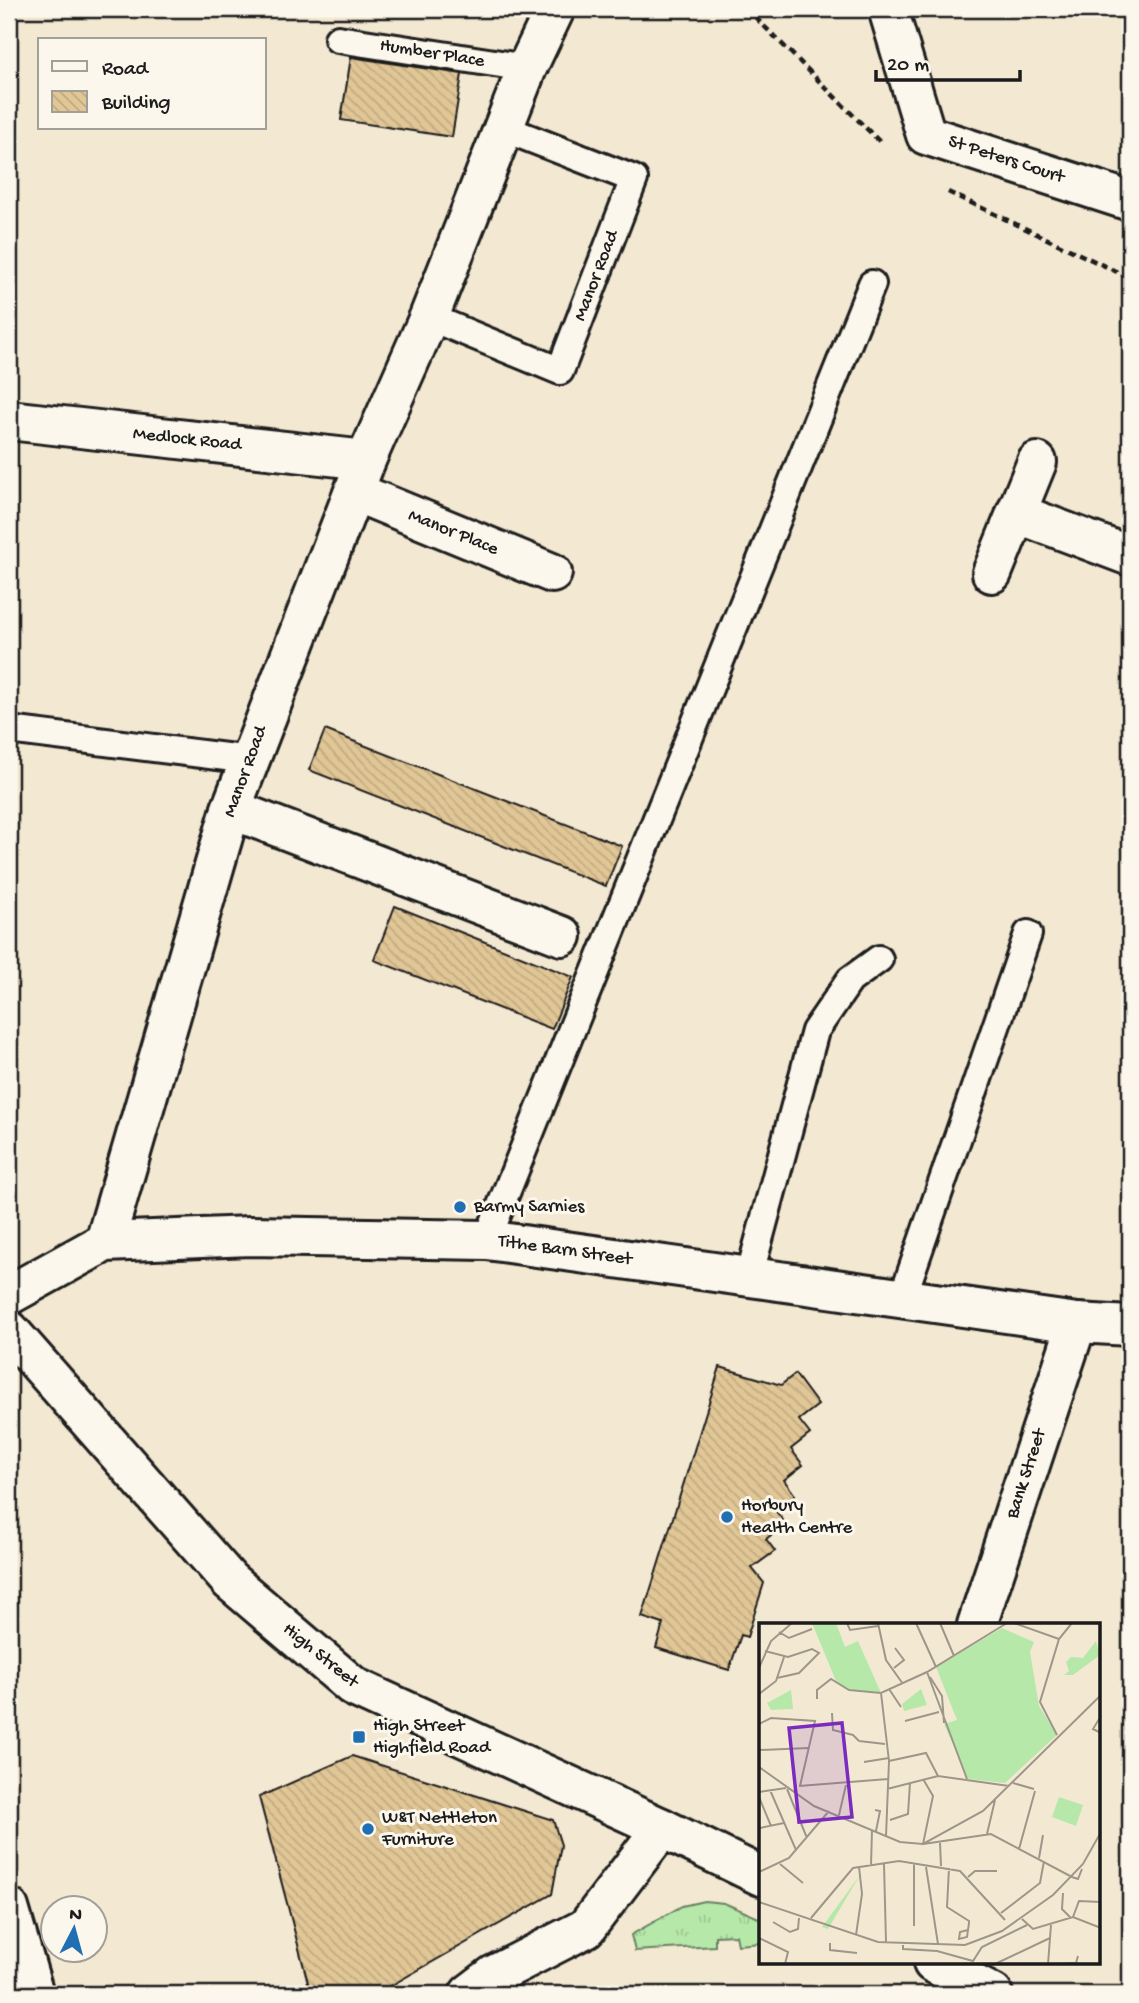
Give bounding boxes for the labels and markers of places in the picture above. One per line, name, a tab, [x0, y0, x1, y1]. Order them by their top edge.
place label: Barmy Sarnies	[473, 1196, 585, 1219]
marker: Barmy Sarnies	[452, 1199, 468, 1215]
place label: Horbury Health Centre	[741, 1495, 852, 1540]
marker: Horbury Health Centre	[719, 1509, 735, 1525]
place label: High Street Highfield Road	[373, 1715, 492, 1760]
marker: High Street Highfield Road	[351, 1729, 367, 1745]
place label: W&T Nettleton Furniture	[381, 1807, 497, 1852]
marker: W&T Nettleton Furniture	[360, 1821, 376, 1837]

